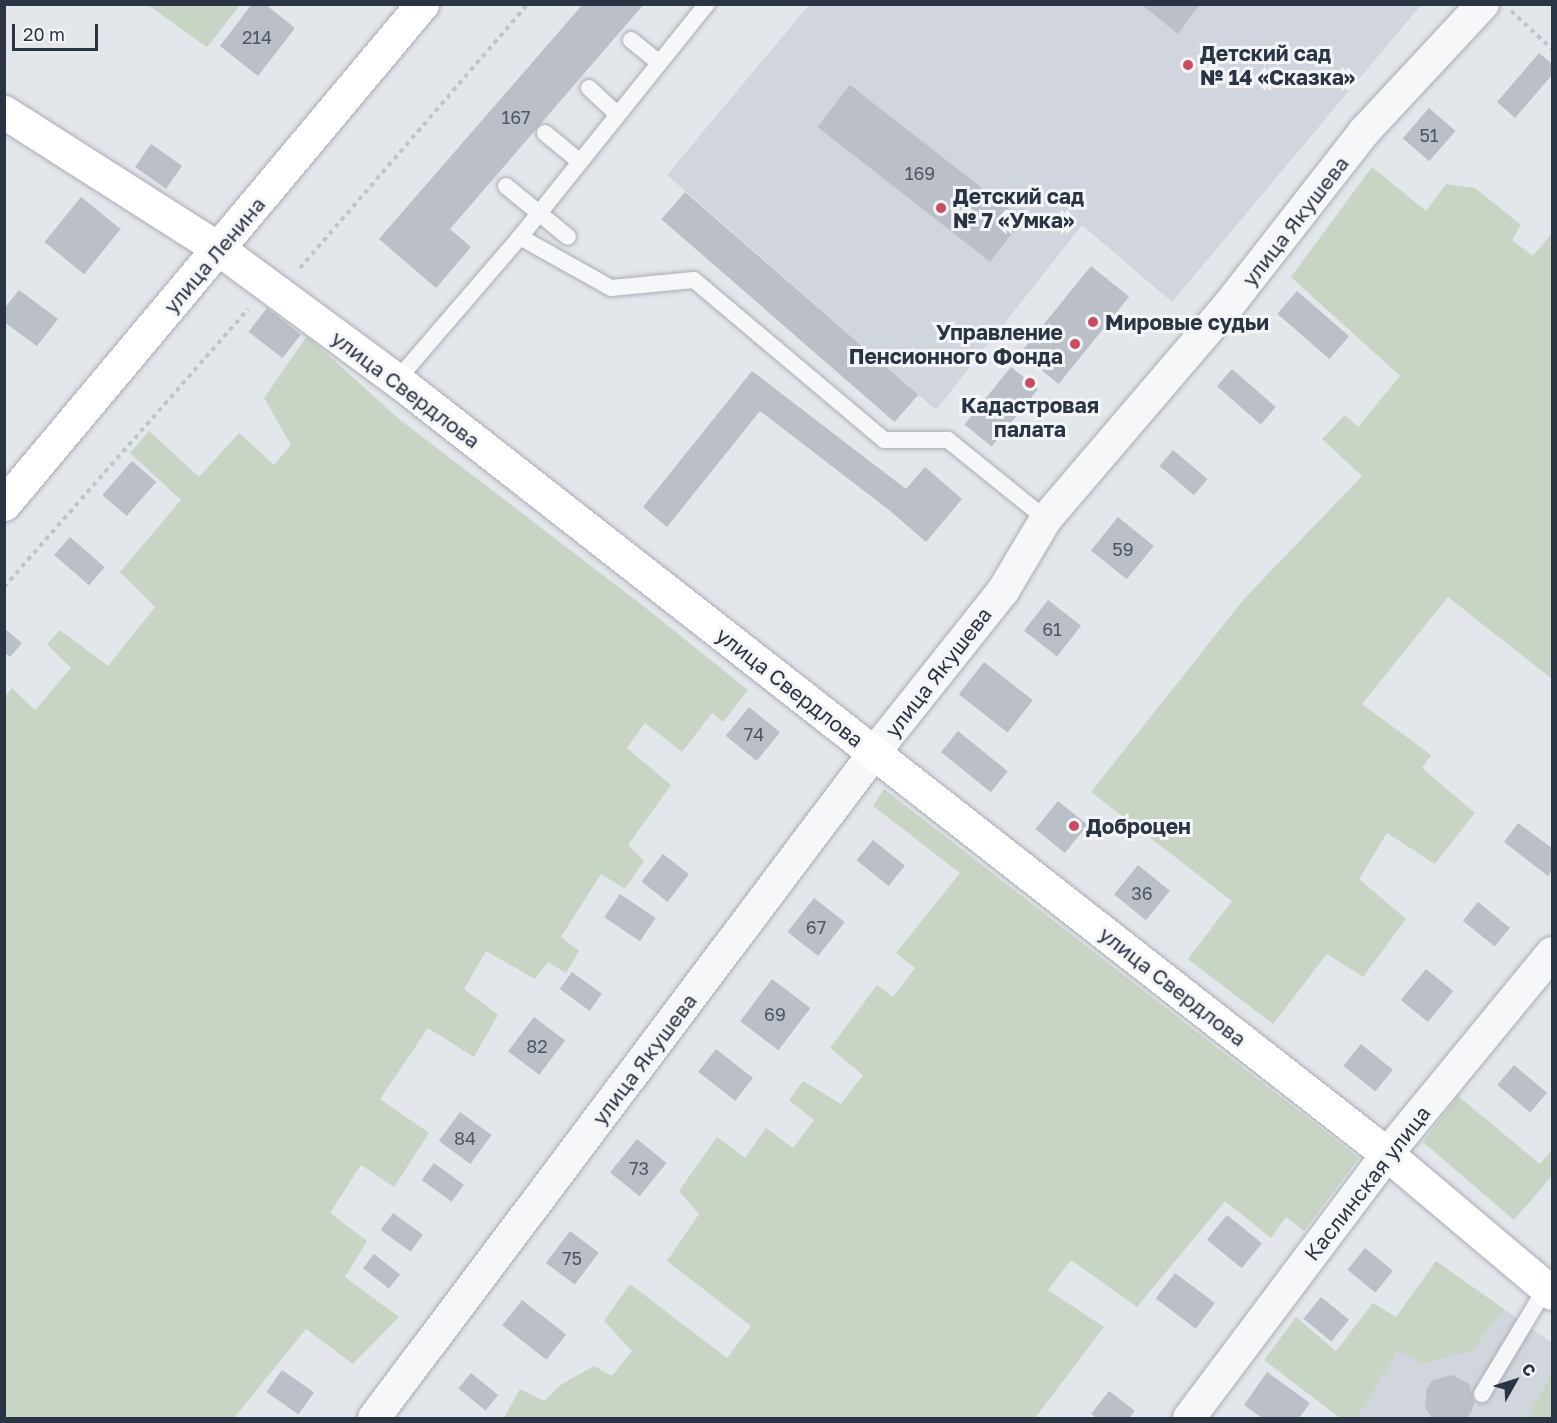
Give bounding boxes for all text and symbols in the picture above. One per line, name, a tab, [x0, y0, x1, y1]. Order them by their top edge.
scale bar	[15, 12, 100, 50]
text: 20 m	[23, 23, 65, 45]
house number: 214	[242, 26, 272, 48]
place label: Детский сад № 14 «Сказка»	[1200, 40, 1355, 90]
marker: Детский сад № 14 «Сказка»	[1181, 58, 1195, 72]
house number: 167	[501, 106, 531, 128]
house number: 51	[1419, 124, 1439, 146]
street label: улица Якушева	[1236, 151, 1354, 291]
house number: 169	[905, 162, 935, 184]
place label: Детский сад № 7 «Умка»	[953, 183, 1084, 233]
street label: улица Ленина	[158, 192, 270, 318]
marker: Детский сад № 7 «Умка»	[934, 201, 948, 215]
place label: Мировые судьи	[1105, 309, 1269, 335]
marker: Мировые судьи	[1086, 315, 1100, 329]
place label: Управление Пенсионного Фонда	[849, 319, 1063, 369]
street label: улица Свердлова	[327, 325, 485, 453]
marker: Управление Пенсионного Фонда	[1068, 337, 1082, 351]
marker: Кадастровая палата	[1023, 376, 1037, 390]
place label: Кадастровая палата	[961, 392, 1099, 442]
house number: 59	[1112, 538, 1134, 560]
street label: улица Якушева	[879, 602, 997, 742]
house number: 61	[1042, 618, 1062, 640]
street label: улица Свердлова	[711, 622, 869, 752]
house number: 74	[744, 723, 764, 745]
place label: Доброцен	[1086, 813, 1191, 839]
marker: Доброцен	[1067, 819, 1081, 833]
house number: 36	[1131, 882, 1153, 904]
house number: 67	[806, 916, 826, 938]
street label: улица Свердлова	[1094, 921, 1252, 1051]
street label: улица Якушева	[586, 988, 702, 1130]
house number: 69	[764, 1003, 786, 1025]
house number: 82	[526, 1035, 548, 1057]
street label: Каслинская улица	[1299, 1101, 1435, 1265]
house number: 84	[454, 1127, 476, 1149]
house number: 73	[629, 1157, 649, 1179]
house number: 75	[562, 1247, 582, 1269]
north arrow	[1485, 1351, 1545, 1411]
text: С	[1518, 1359, 1540, 1380]

